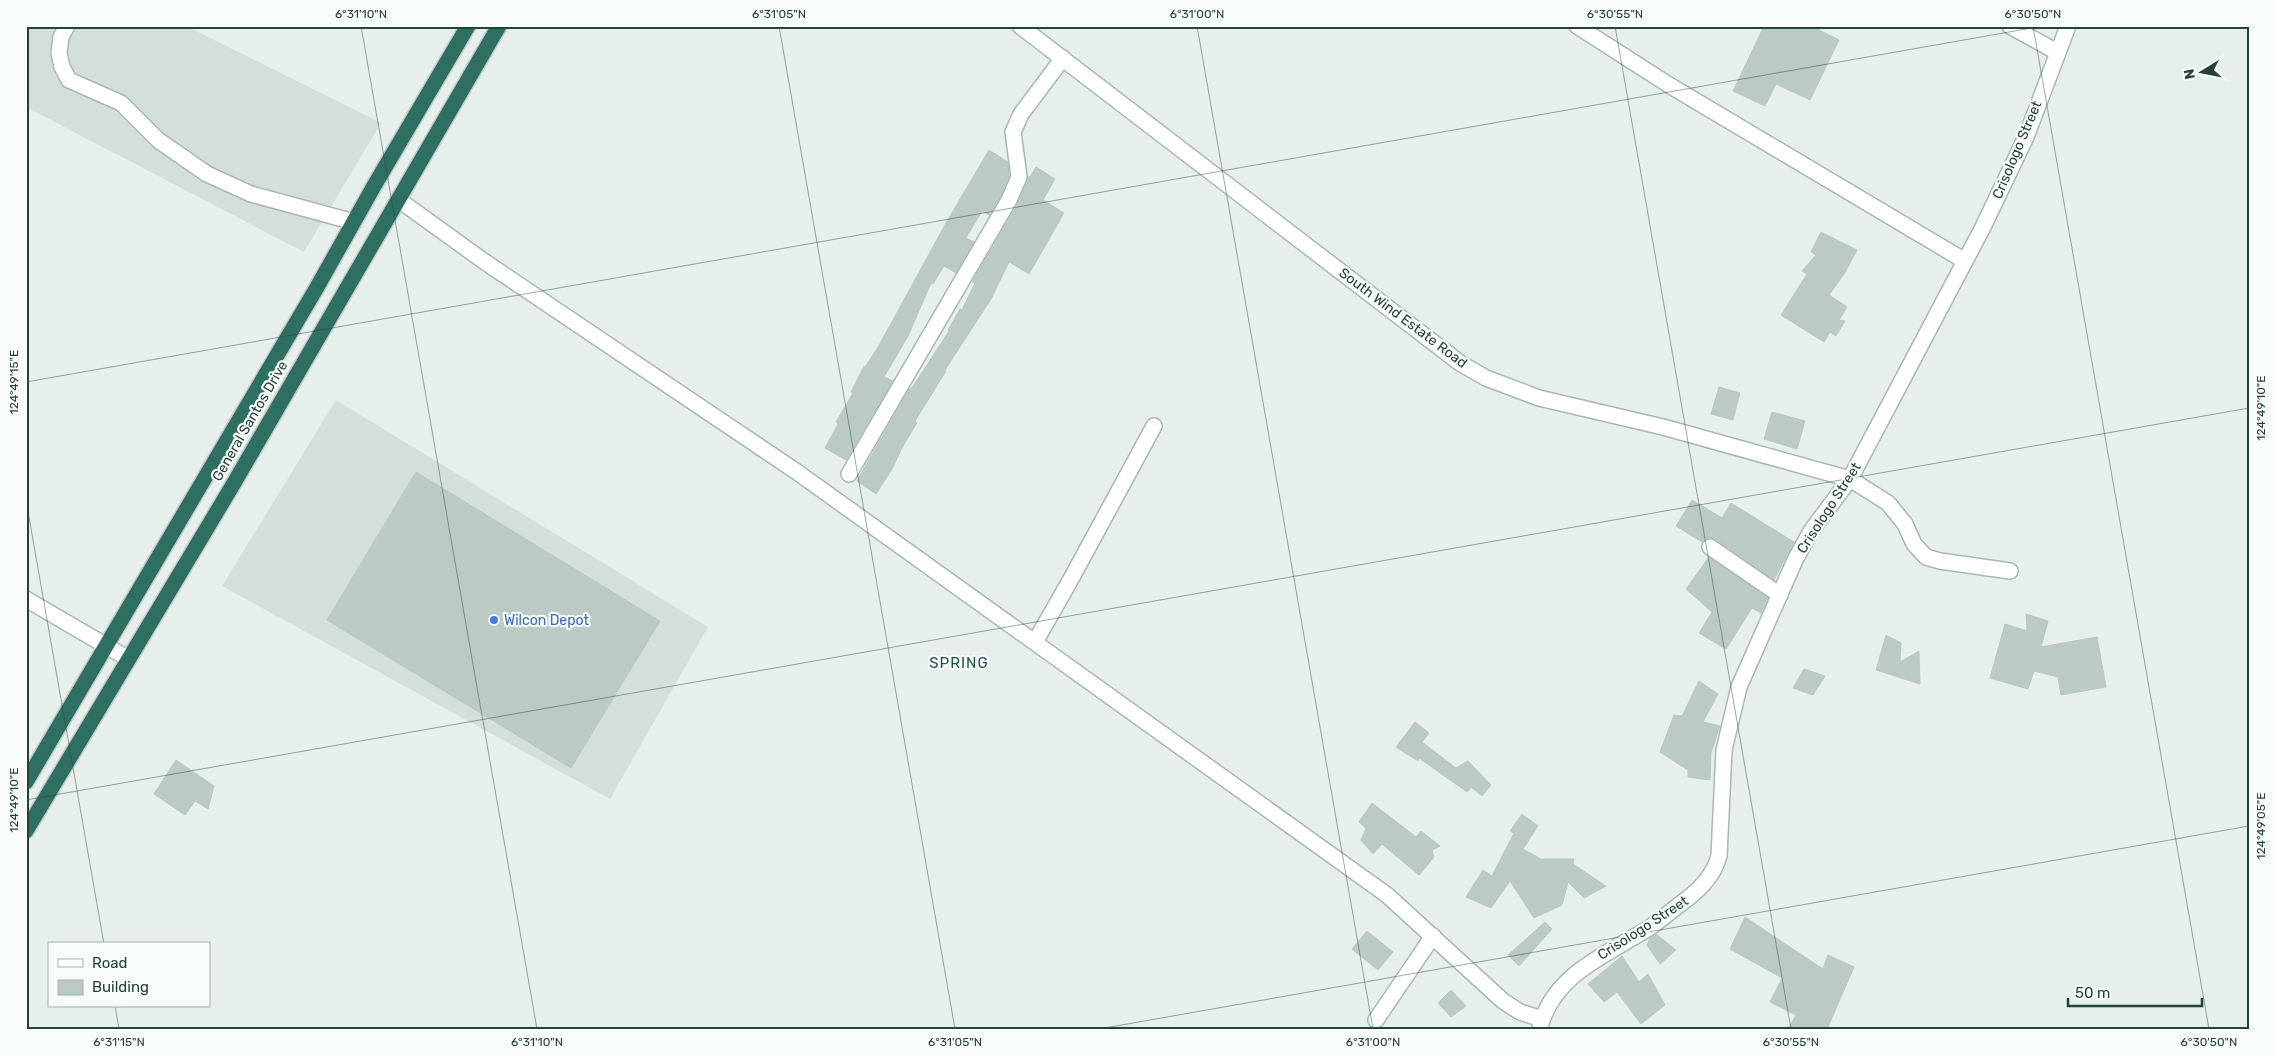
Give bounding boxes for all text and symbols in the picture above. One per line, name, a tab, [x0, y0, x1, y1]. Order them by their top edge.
text: 6°31'10"N	[335, 7, 387, 21]
text: 6°31'05"N	[752, 7, 806, 21]
text: 6°31'00"N	[1170, 7, 1224, 21]
text: 6°30'55"N	[1587, 7, 1643, 21]
text: 6°30'50"N	[2005, 7, 2061, 21]
north arrow	[2178, 48, 2228, 98]
text: N	[2180, 68, 2199, 81]
street label: Crisologo Street	[1989, 98, 2046, 202]
street label: South Wind Estate Road	[1336, 264, 1470, 372]
text: 124°49'15"E	[7, 350, 21, 414]
street label: General Santos Drive	[209, 358, 291, 484]
text: 124°49'10"E	[2254, 375, 2268, 441]
street label: Crisologo Street	[1793, 459, 1865, 557]
place label: Wilcon Depot	[504, 612, 589, 629]
marker: Wilcon Depot	[488, 614, 500, 626]
district label: SPRING	[929, 654, 989, 672]
text: 124°49'10"E	[7, 767, 21, 833]
text: 124°49'05"E	[2254, 792, 2268, 860]
street label: Crisologo Street	[1594, 892, 1692, 964]
legend	[48, 942, 210, 1008]
text: Road	[92, 954, 128, 972]
scale bar	[2068, 975, 2201, 1007]
text: Building	[92, 978, 149, 996]
text: 50 m	[2075, 984, 2110, 1002]
text: 6°31'15"N	[93, 1035, 145, 1049]
text: 6°31'10"N	[511, 1035, 563, 1049]
text: 6°31'05"N	[928, 1035, 982, 1049]
text: 6°31'00"N	[1346, 1035, 1400, 1049]
text: 6°30'55"N	[1763, 1035, 1819, 1049]
text: 6°30'50"N	[2181, 1035, 2237, 1049]

